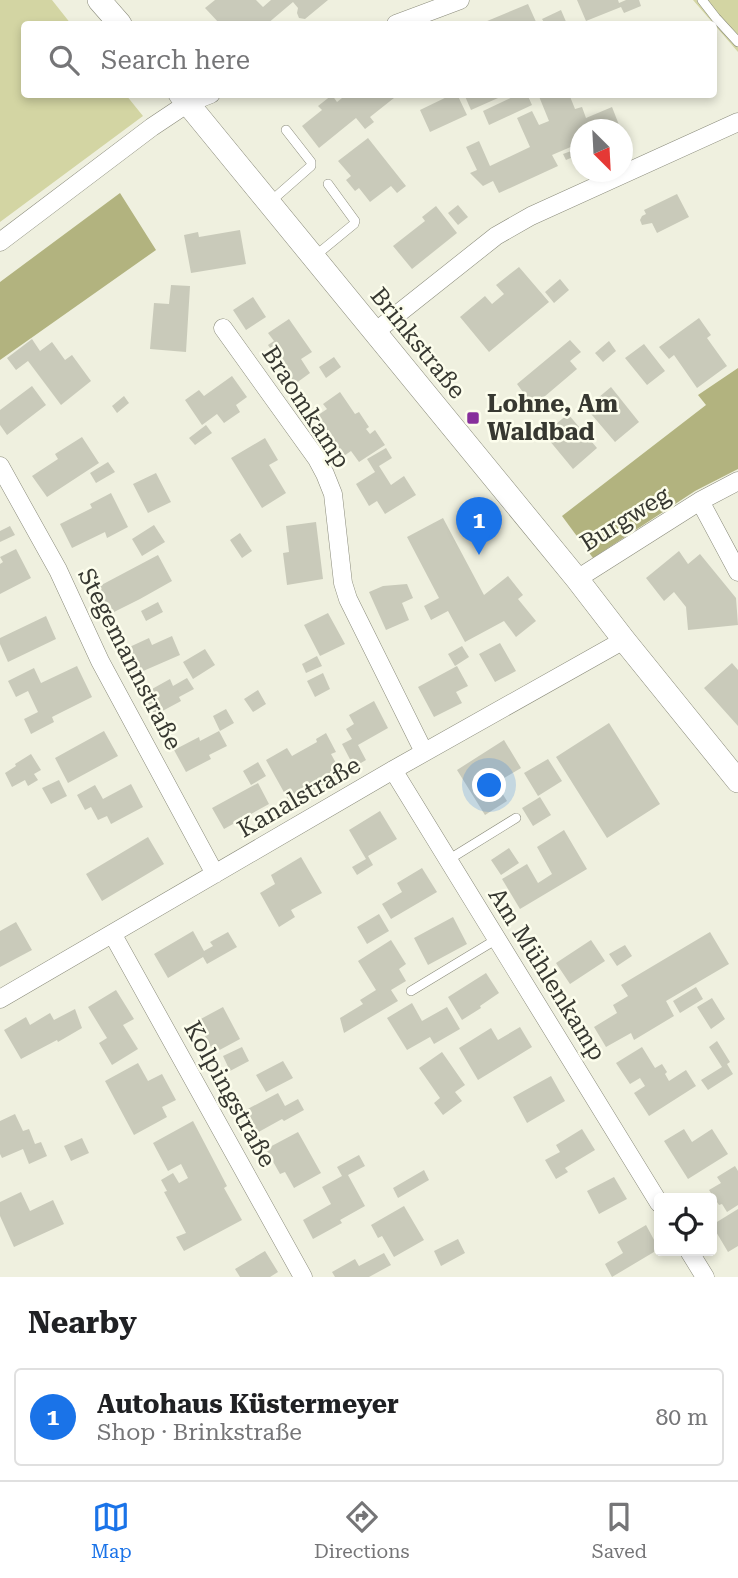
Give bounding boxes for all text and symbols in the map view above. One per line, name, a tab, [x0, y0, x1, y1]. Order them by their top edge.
search box	[21, 21, 717, 98]
icon: search	[45, 41, 83, 79]
text: Search here	[101, 45, 250, 75]
north arrow	[570, 119, 633, 182]
street label: Brinkstraße	[365, 282, 471, 404]
street label: Braomkamp	[256, 341, 356, 473]
place label: Lohne, Am Waldbad	[487, 390, 618, 446]
marker: Lohne, Am Waldbad	[465, 410, 481, 426]
street label: Burgweg	[575, 480, 675, 557]
pin: 1	[456, 497, 502, 555]
street label: Stegemannstraße	[72, 564, 188, 754]
street label: Kanalstraße	[233, 751, 365, 843]
your location	[472, 768, 506, 802]
street label: Am Mühlenkamp	[483, 882, 611, 1066]
street label: Kolpingstraße	[178, 1016, 282, 1172]
map controls	[654, 1193, 717, 1256]
button: locate	[654, 1193, 717, 1256]
text: Nearby	[28, 1305, 137, 1340]
text: Autohaus Küstermeyer	[97, 1389, 399, 1419]
text: 1	[47, 1404, 59, 1431]
text: 80 m	[655, 1404, 708, 1431]
text: Shop · Brinkstraße	[97, 1419, 302, 1446]
tab: Map	[91, 1498, 132, 1563]
tab: Directions	[314, 1498, 410, 1563]
tab: Saved	[592, 1498, 647, 1563]

